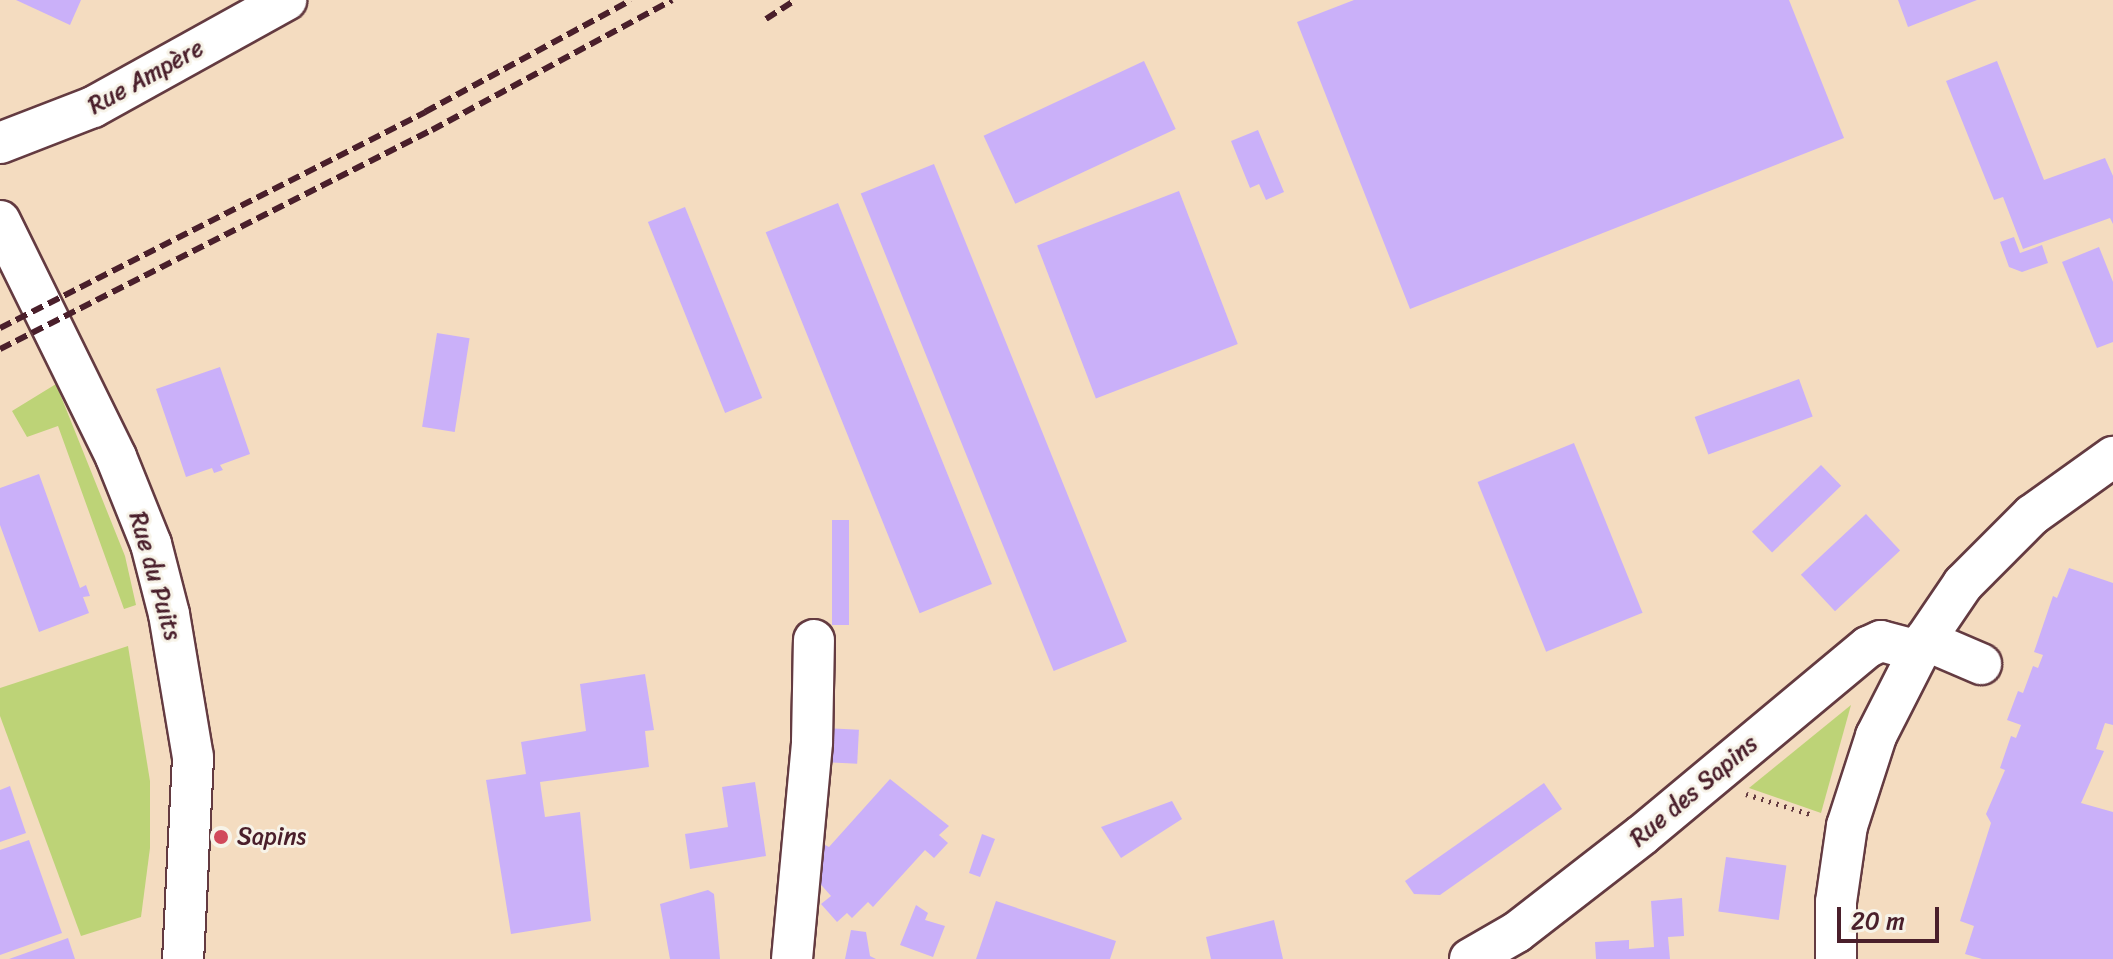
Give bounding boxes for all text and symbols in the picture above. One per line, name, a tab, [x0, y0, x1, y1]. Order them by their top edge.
street label: Rue Ampère	[83, 34, 209, 120]
street label: Rue du Puits	[123, 508, 187, 644]
street label: Rue des Sapins	[1624, 729, 1764, 853]
place label: Sapins	[237, 823, 306, 851]
marker: Sapins	[212, 828, 230, 846]
scale bar	[1841, 891, 1943, 941]
text: 20 m	[1851, 900, 1905, 942]

